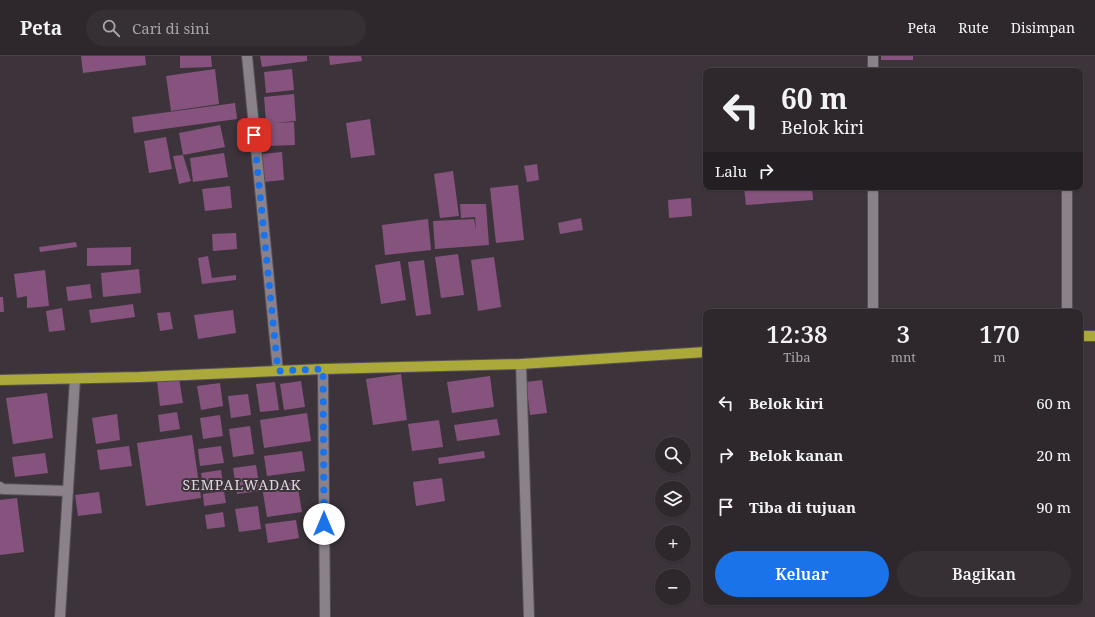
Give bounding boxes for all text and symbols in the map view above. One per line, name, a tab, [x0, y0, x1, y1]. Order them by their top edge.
search box	[86, 10, 366, 46]
text: Peta	[20, 15, 62, 41]
icon: search	[100, 17, 122, 39]
text: Cari di sini	[132, 18, 209, 38]
text: Peta	[908, 18, 936, 37]
text: Rute	[958, 18, 989, 37]
text: Disimpan	[1011, 18, 1075, 37]
text: 60 m	[781, 79, 848, 117]
icon: left	[715, 84, 767, 136]
text: Belok kiri	[781, 115, 864, 139]
pin	[237, 118, 271, 152]
icon: arrive	[243, 124, 265, 146]
icon: right	[755, 160, 777, 182]
text: Lalu	[715, 161, 747, 181]
text: 12:38	[766, 317, 827, 350]
text: 3	[897, 317, 910, 350]
text: 170	[979, 317, 1020, 350]
text: Tiba	[783, 348, 811, 366]
text: mnt	[891, 348, 916, 366]
text: m	[993, 348, 1006, 366]
icon: left	[715, 392, 737, 414]
text: Belok kiri	[749, 393, 824, 413]
text: 60 m	[1036, 393, 1071, 413]
map controls	[655, 437, 691, 605]
button: search	[655, 437, 691, 473]
icon: right	[715, 444, 737, 466]
text: Belok kanan	[749, 445, 843, 465]
text: 20 m	[1036, 445, 1071, 465]
district label: SEMPALWADAK	[182, 475, 302, 494]
button: layers	[655, 481, 691, 517]
icon: arrive	[715, 496, 737, 518]
text: Tiba di tujuan	[749, 497, 856, 517]
text: 90 m	[1036, 497, 1071, 517]
position arrow	[303, 503, 345, 545]
button: +	[655, 525, 691, 561]
button: Keluar	[715, 551, 889, 597]
button: Bagikan	[897, 551, 1071, 597]
button: −	[655, 569, 691, 605]

